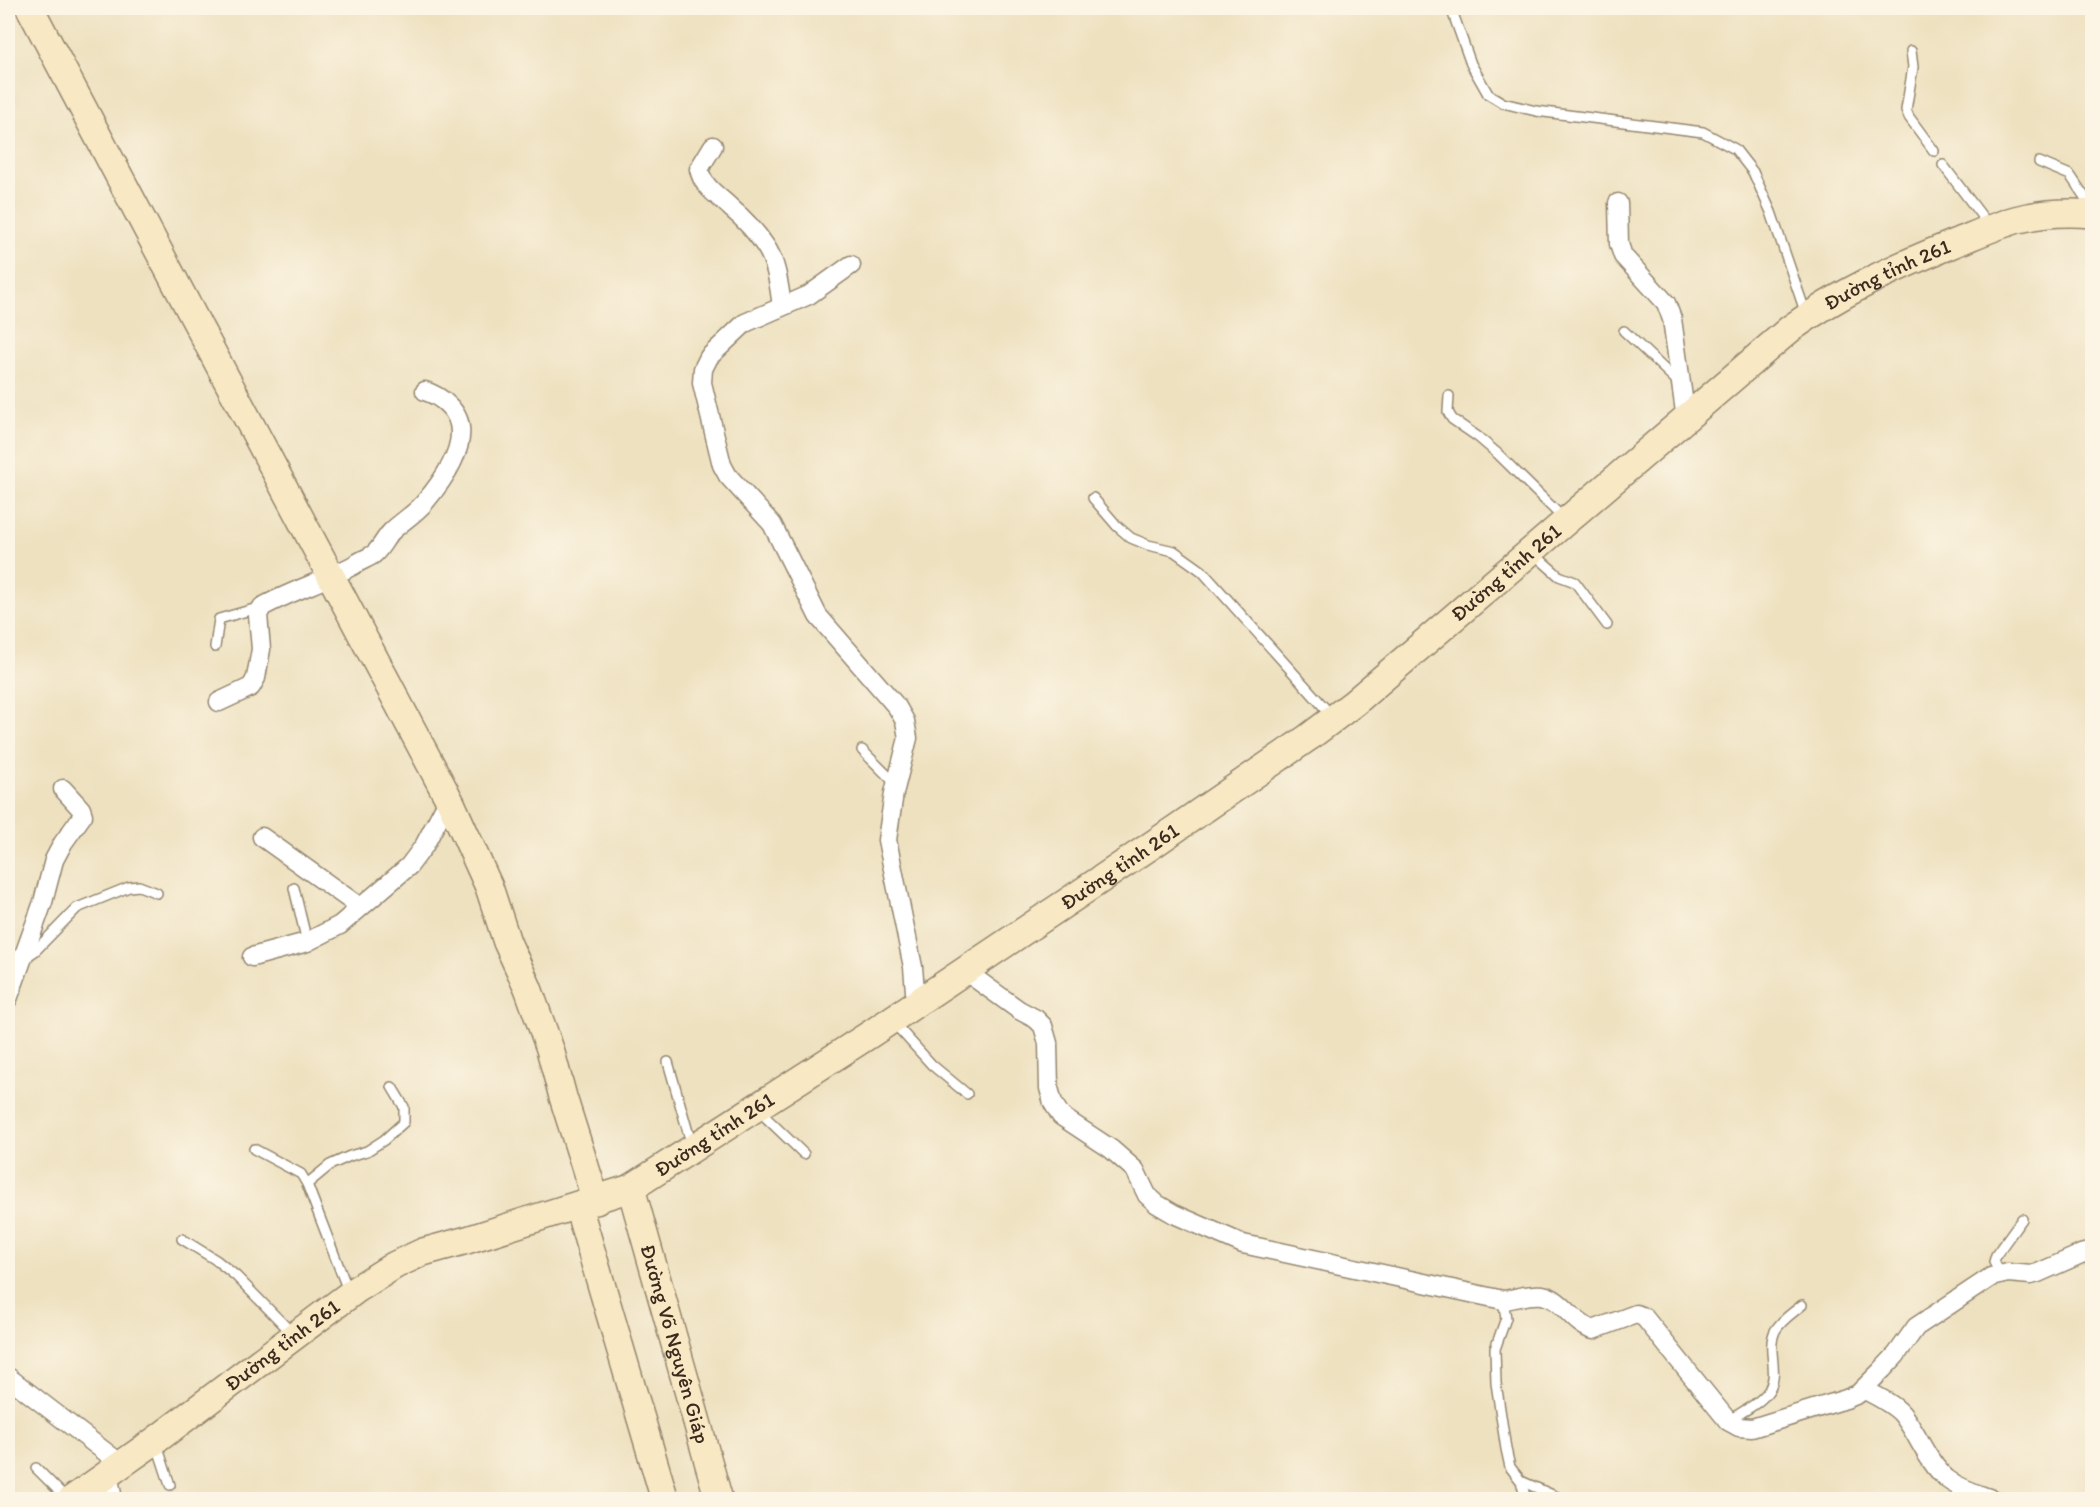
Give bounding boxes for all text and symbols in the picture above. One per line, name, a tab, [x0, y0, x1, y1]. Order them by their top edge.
street label: Đường tỉnh 261	[1819, 233, 1954, 315]
street label: Đường tỉnh 261	[1445, 518, 1566, 626]
street label: Đường tỉnh 261	[1056, 817, 1184, 915]
street label: Đường tỉnh 261	[650, 1086, 779, 1182]
street label: Đường Võ Nguyên Giáp	[635, 1241, 715, 1446]
street label: Đường tỉnh 261	[220, 1293, 345, 1396]

